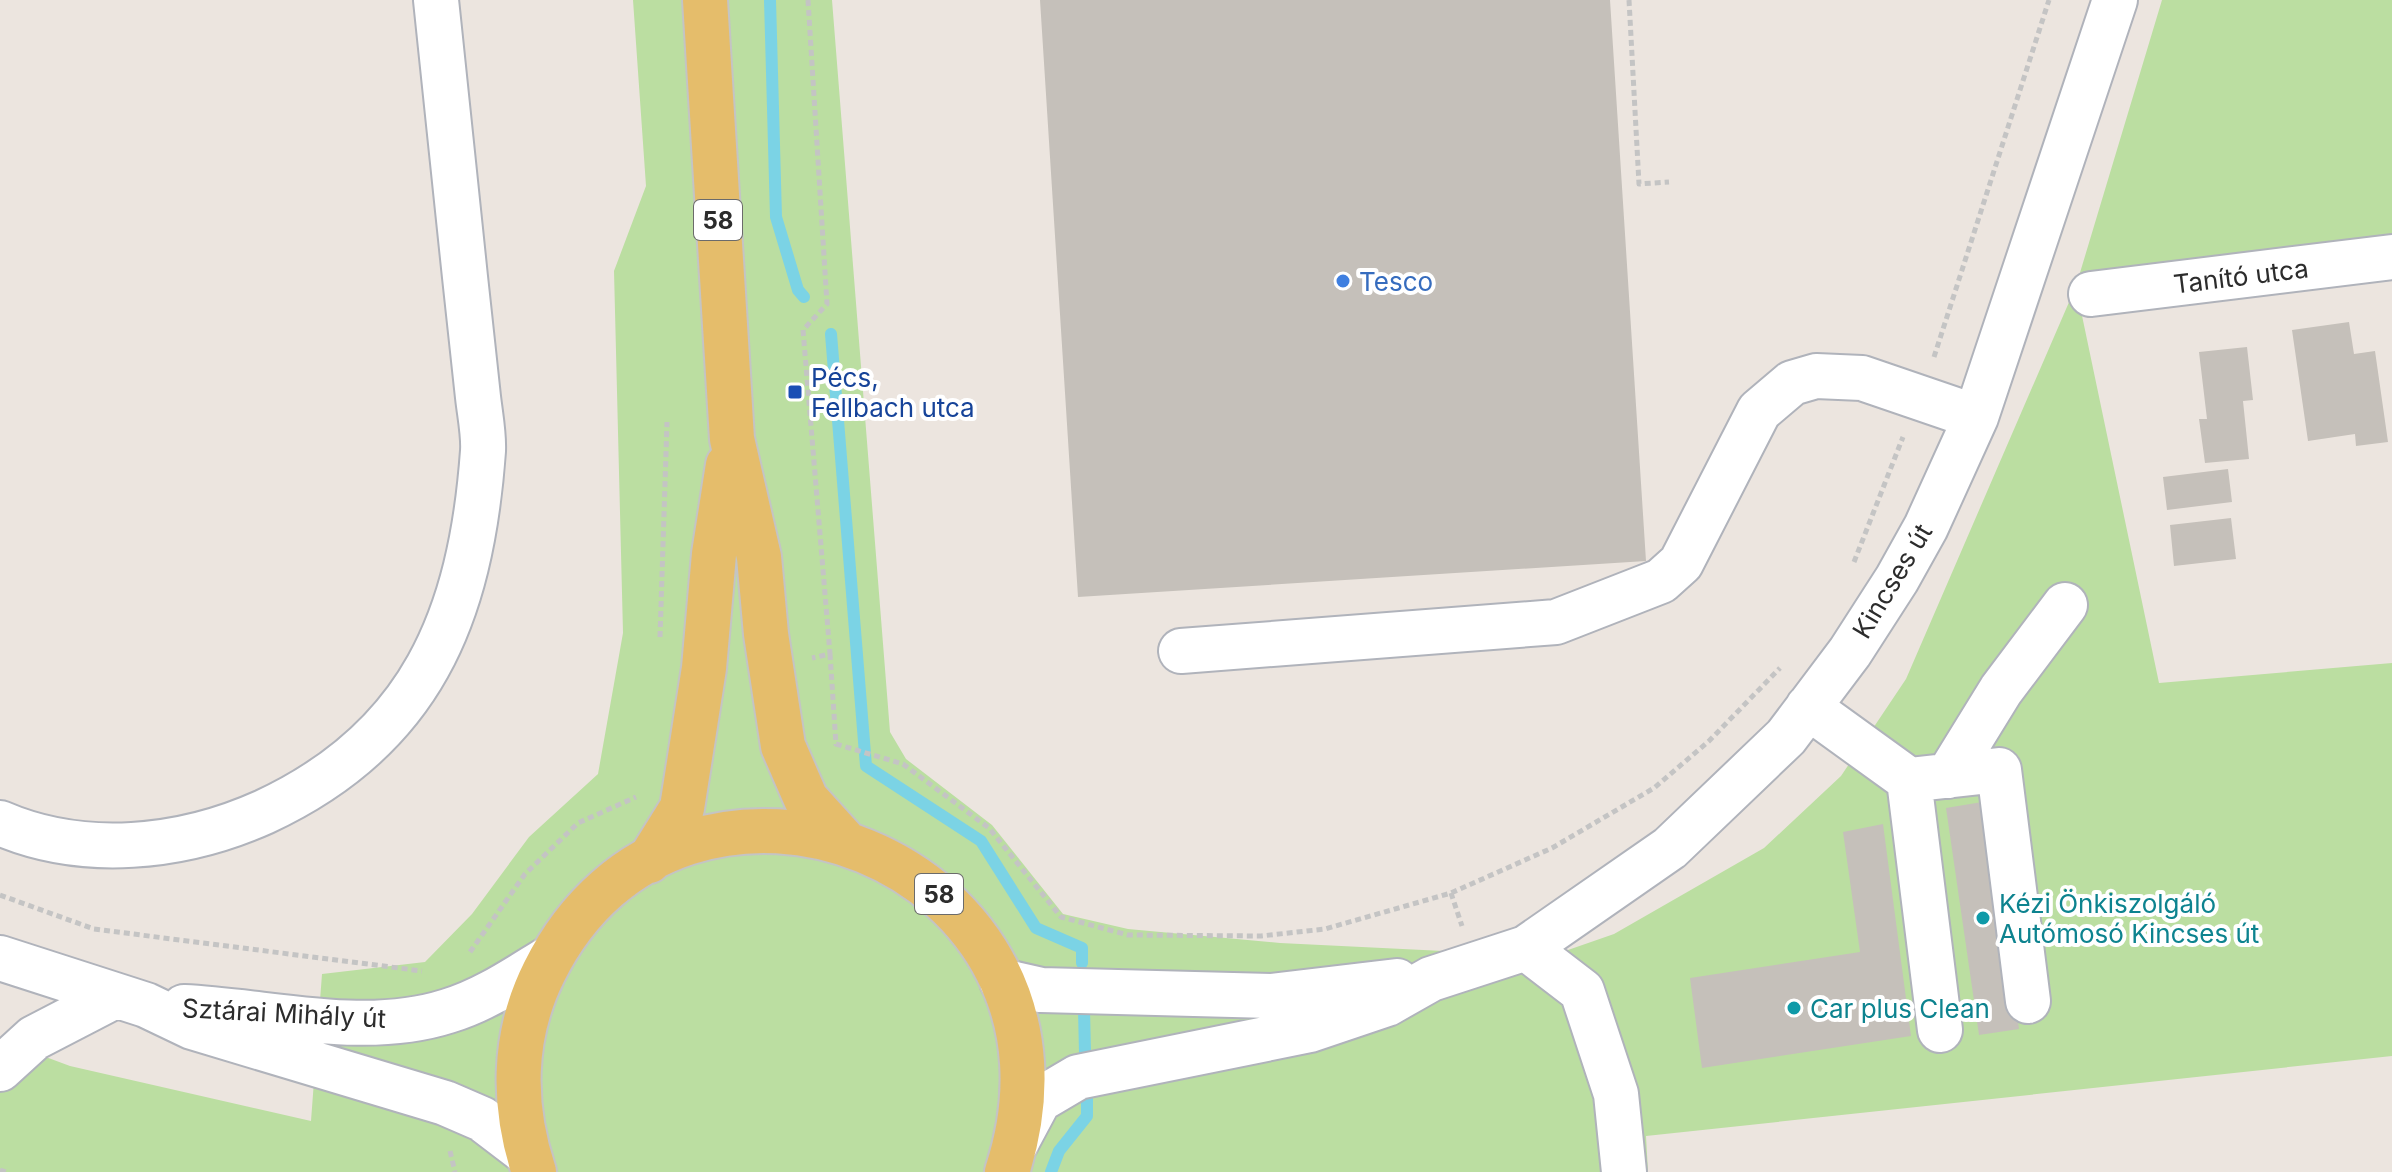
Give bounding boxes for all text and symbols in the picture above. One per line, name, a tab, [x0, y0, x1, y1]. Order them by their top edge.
road number: 58	[694, 200, 742, 240]
street label: Tanító utca	[2172, 252, 2310, 300]
place label: Tesco	[1359, 266, 1433, 297]
marker: Tesco	[1334, 272, 1352, 290]
place label: Pécs, Fellbach utca	[811, 362, 975, 423]
marker: Pécs, Fellbach utca	[786, 383, 804, 401]
street label: Kincses út	[1846, 518, 1938, 644]
road number: 58	[915, 874, 963, 914]
place label: Kézi Önkiszolgáló Autómosó Kincses út	[1999, 888, 2259, 949]
marker: Kézi Önkiszolgáló Autómosó Kincses út	[1974, 909, 1992, 927]
street label: Sztárai Mihály út	[181, 992, 387, 1034]
place label: Car plus Clean	[1810, 993, 1990, 1024]
marker: Car plus Clean	[1785, 999, 1803, 1017]

